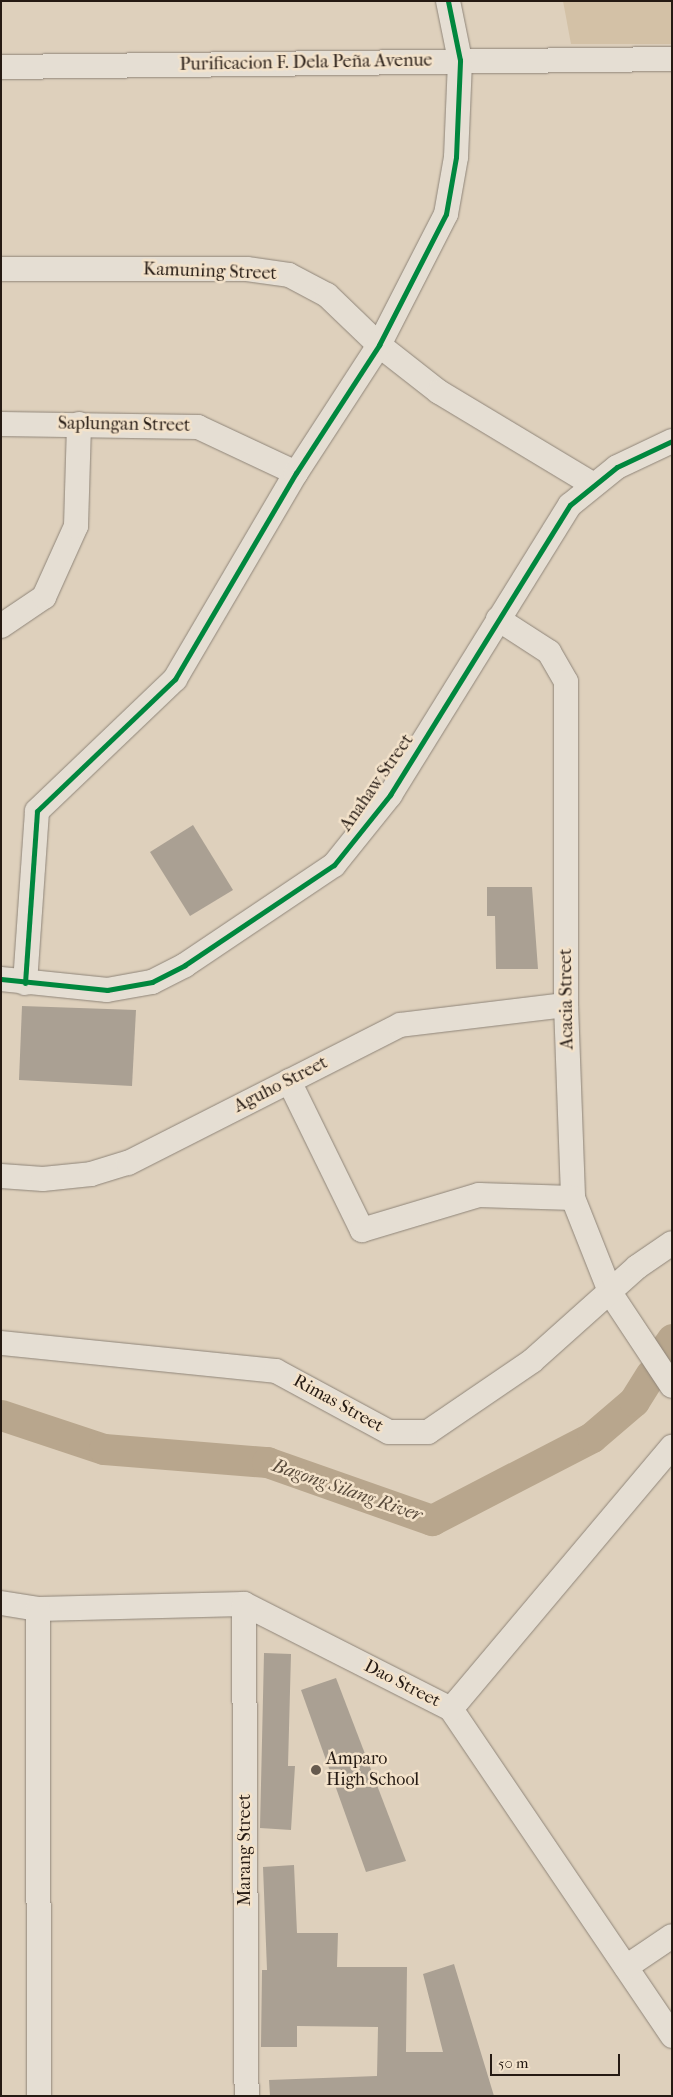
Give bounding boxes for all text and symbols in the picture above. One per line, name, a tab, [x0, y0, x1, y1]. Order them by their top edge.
street label: Purificacion F. Dela Peña Avenue	[179, 50, 433, 76]
street label: Kamuning Street	[143, 259, 277, 285]
street label: Saplungan Street	[58, 413, 190, 437]
street label: Anahaw Street	[336, 730, 418, 836]
street label: Acacia Street	[555, 948, 579, 1050]
street label: Aguho Street	[231, 1052, 331, 1118]
street label: Rimas Street	[289, 1370, 387, 1438]
water label: Bagong Silang River	[269, 1455, 425, 1527]
street label: Dao Street	[360, 1656, 444, 1712]
place label: Amparo High School	[326, 1749, 419, 1792]
marker: Amparo High School	[310, 1764, 322, 1776]
street label: Marang Street	[234, 1794, 256, 1906]
scale bar	[493, 2044, 623, 2076]
text: 50 m	[498, 2054, 528, 2072]

